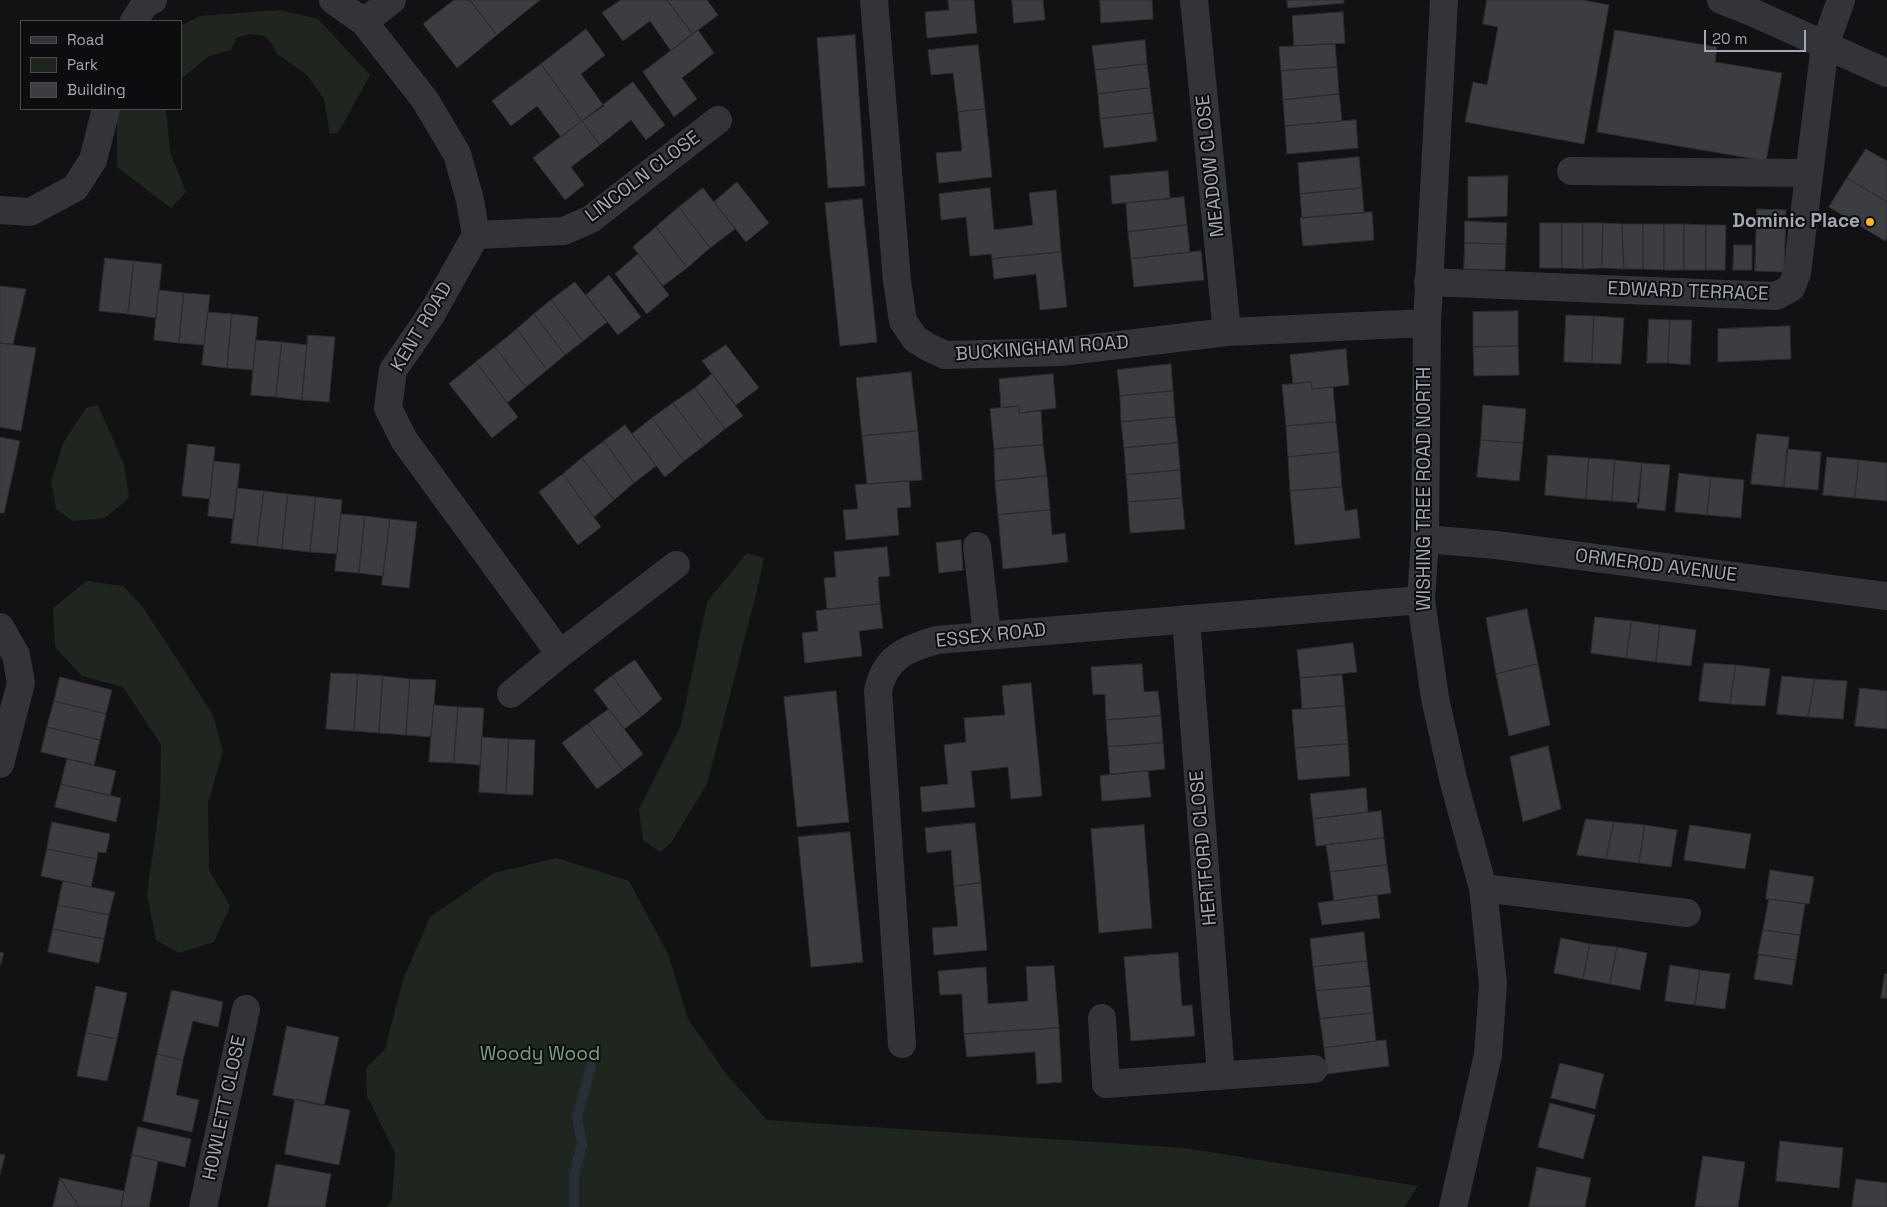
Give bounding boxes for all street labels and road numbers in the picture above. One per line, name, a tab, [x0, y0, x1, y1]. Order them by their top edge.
street label: MEADOW CLOSE	[1192, 94, 1230, 238]
street label: LINCOLN CLOSE	[581, 126, 705, 228]
street label: KENT ROAD	[386, 278, 458, 376]
street label: EDWARD TERRACE	[1607, 278, 1769, 306]
street label: BUCKINGHAM ROAD	[955, 332, 1129, 366]
street label: WISHING TREE ROAD NORTH	[1414, 367, 1436, 611]
street label: ORMEROD AVENUE	[1574, 545, 1738, 587]
street label: ESSEX ROAD	[935, 619, 1047, 653]
street label: HERTFORD CLOSE	[1186, 769, 1222, 927]
street label: HOWLETT CLOSE	[199, 1034, 251, 1182]

